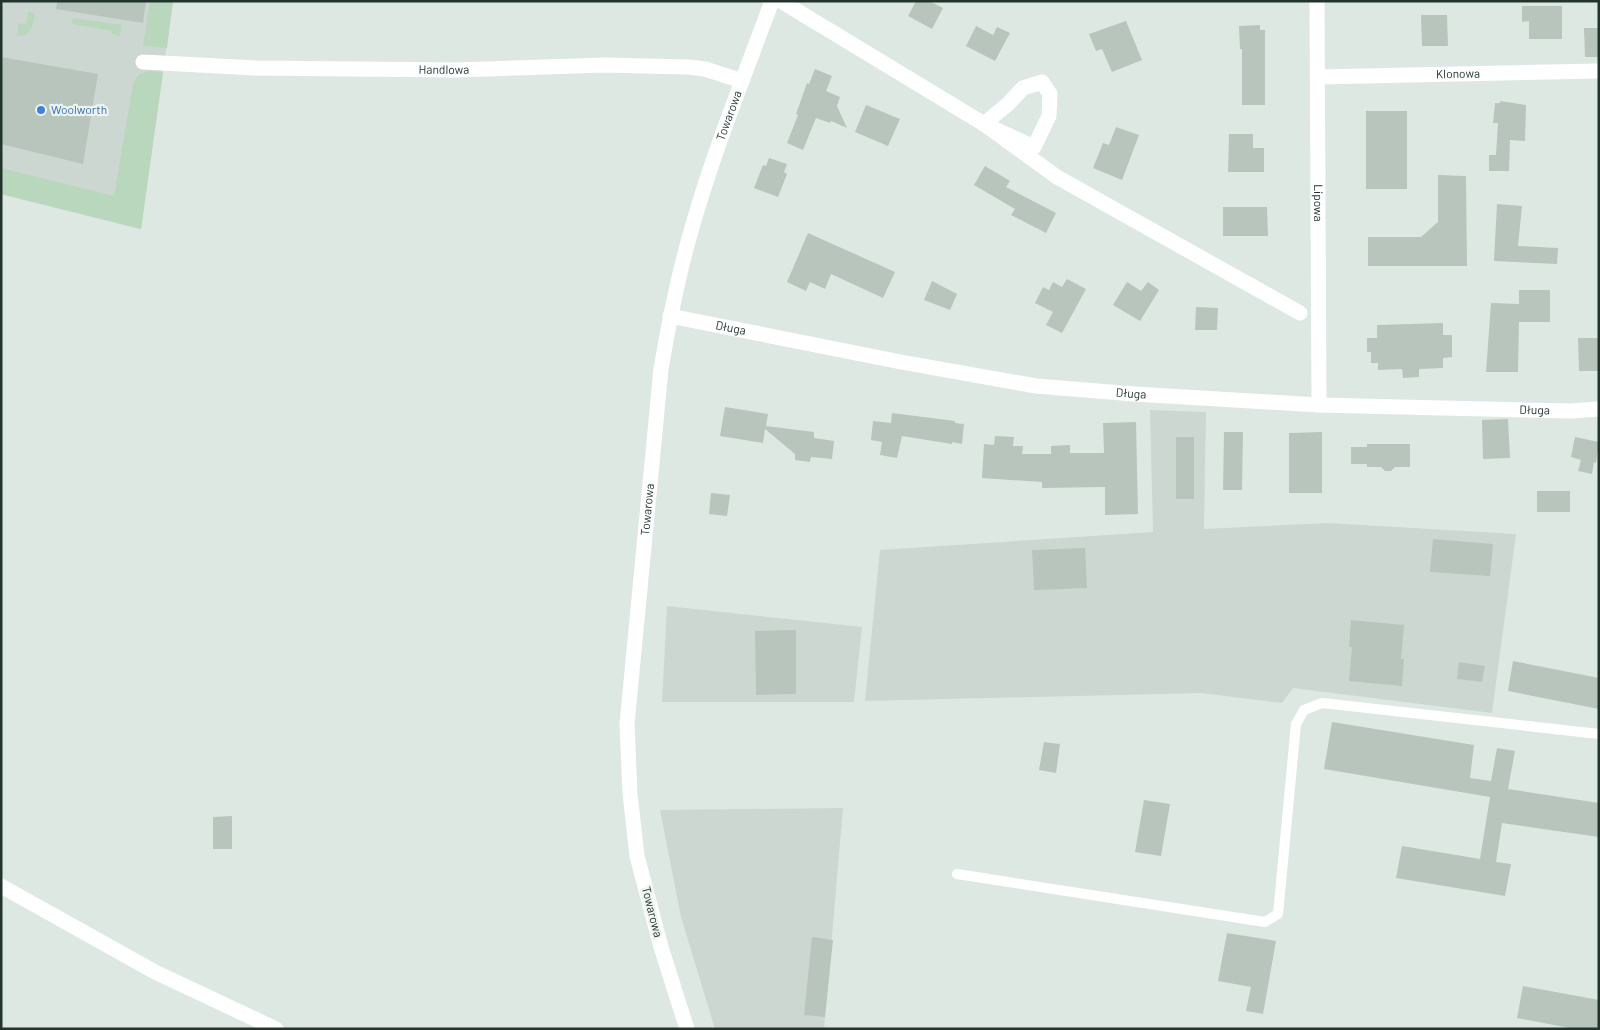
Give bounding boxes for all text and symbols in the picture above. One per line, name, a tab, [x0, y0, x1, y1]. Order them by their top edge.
street label: Handlowa	[418, 62, 469, 76]
street label: Klonowa	[1436, 66, 1480, 80]
street label: Towarowa	[713, 88, 744, 142]
place label: Woolworth	[51, 102, 107, 116]
marker: Woolworth	[35, 104, 47, 116]
street label: Lipowa	[1312, 184, 1326, 222]
street label: Długa	[715, 317, 747, 337]
street label: Długa	[1115, 385, 1147, 401]
street label: Długa	[1519, 402, 1550, 416]
street label: Towarowa	[637, 483, 656, 536]
street label: Towarowa	[640, 885, 666, 939]

